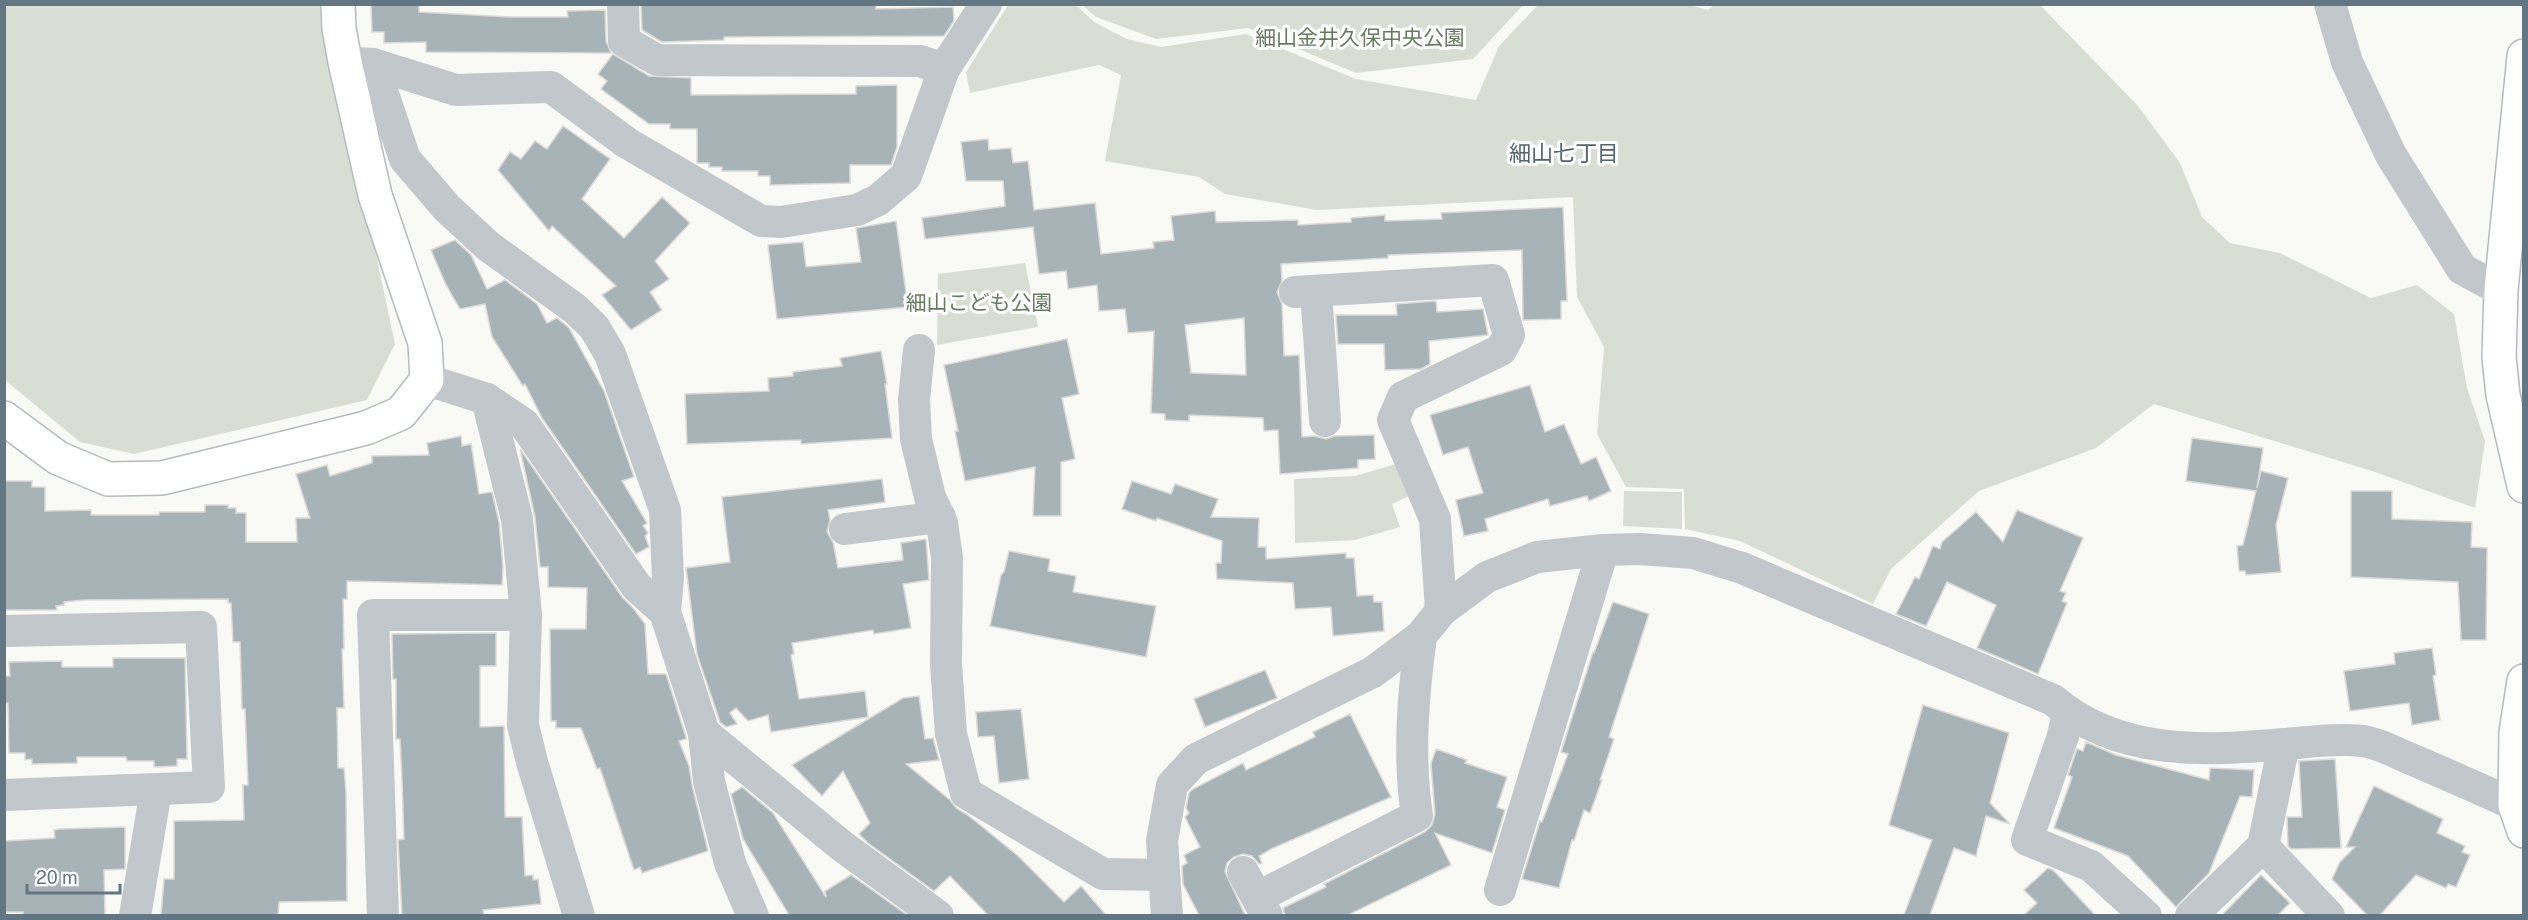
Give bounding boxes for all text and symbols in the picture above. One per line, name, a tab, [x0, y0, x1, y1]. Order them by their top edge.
park label: 細山金井久保中央公園	[1255, 25, 1465, 50]
district label: 細山七丁目	[1509, 140, 1619, 166]
park label: 細山こども公園	[906, 290, 1053, 315]
scale bar	[27, 857, 120, 895]
text: 20 m	[36, 867, 78, 888]

